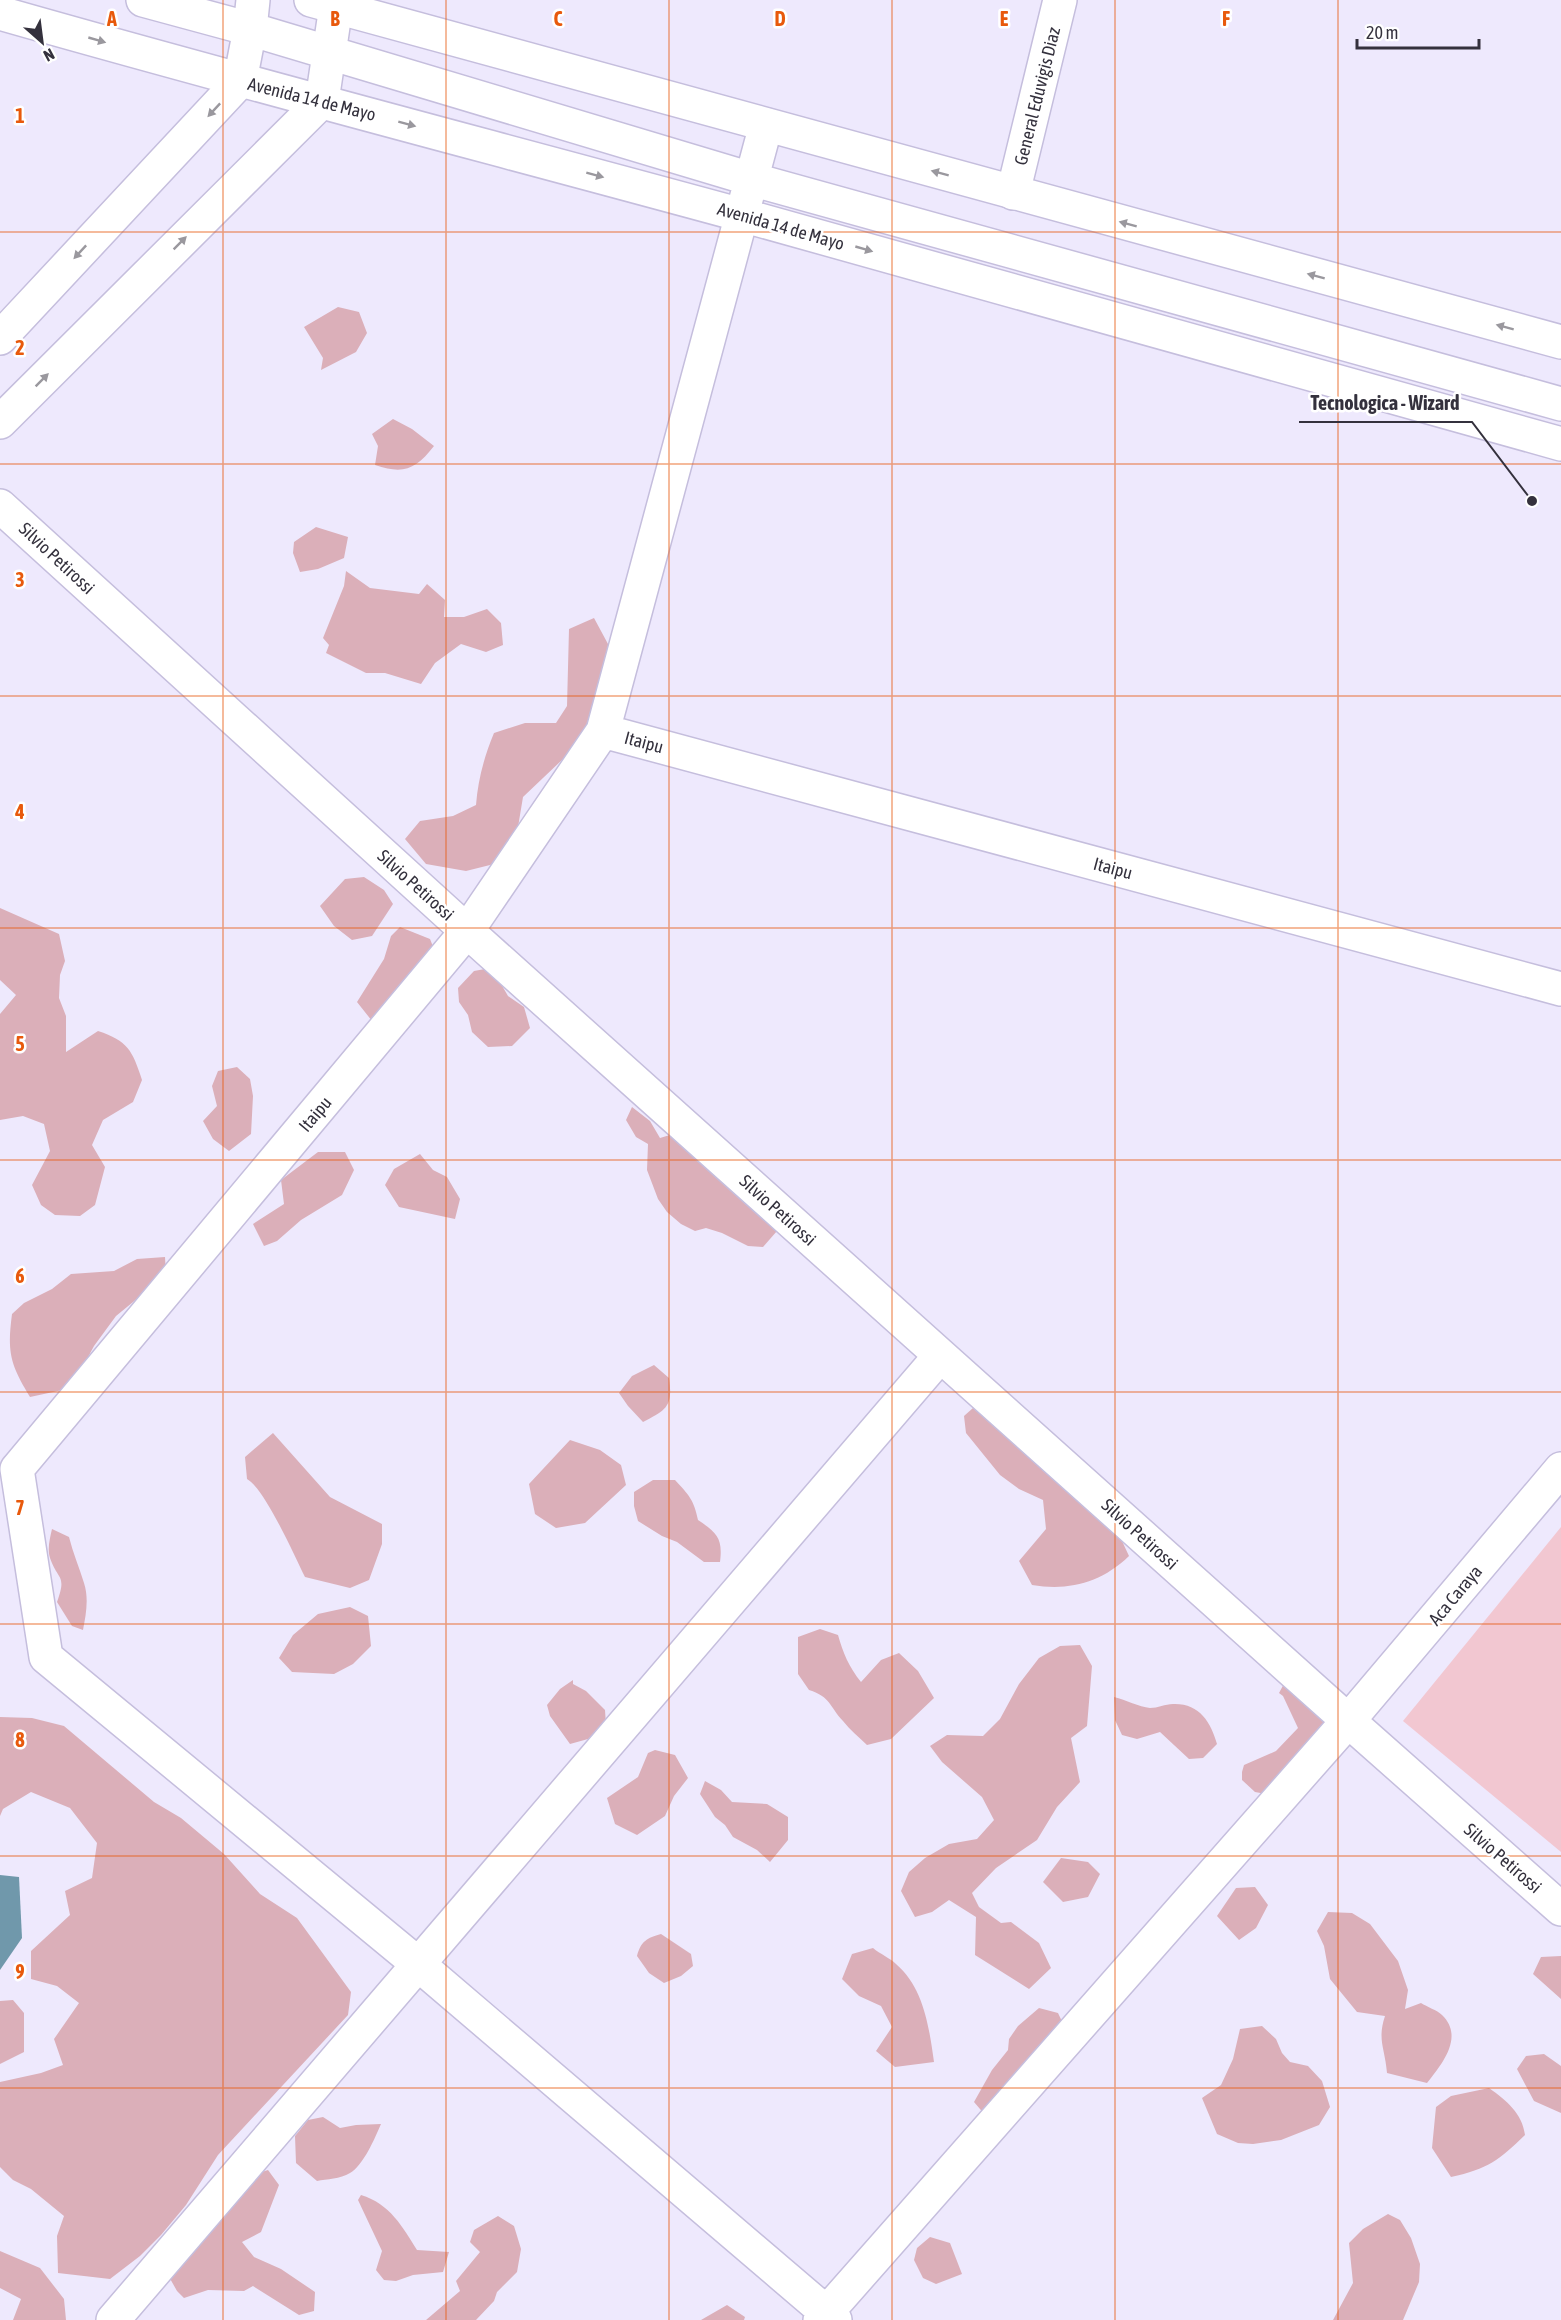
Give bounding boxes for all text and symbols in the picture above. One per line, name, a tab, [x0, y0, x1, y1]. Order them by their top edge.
text: A	[106, 7, 117, 30]
text: B	[330, 7, 340, 30]
text: C	[554, 7, 563, 30]
text: D	[774, 7, 786, 30]
text: E	[1000, 7, 1009, 30]
text: F	[1222, 7, 1230, 30]
north arrow	[12, 12, 72, 72]
scale bar	[1357, 12, 1478, 50]
text: 20 m	[1366, 22, 1398, 43]
street label: General Eduvigis Diaz	[1010, 24, 1064, 167]
one-way arrow	[88, 36, 106, 46]
text: N	[41, 45, 57, 65]
street label: Avenida 14 de Mayo	[246, 73, 378, 125]
one-way arrow	[207, 103, 221, 117]
text: 1	[15, 104, 25, 127]
one-way arrow	[398, 120, 416, 129]
one-way arrow	[931, 168, 949, 177]
one-way arrow	[586, 171, 604, 180]
street label: Avenida 14 de Mayo	[715, 198, 847, 254]
one-way arrow	[1119, 219, 1137, 228]
one-way arrow	[172, 236, 186, 250]
one-way arrow	[74, 245, 88, 259]
one-way arrow	[855, 245, 873, 254]
one-way arrow	[1307, 270, 1326, 280]
one-way arrow	[1495, 322, 1513, 331]
text: 2	[15, 336, 25, 359]
one-way arrow	[34, 374, 48, 388]
callout: Tecnologica - Wizard	[1299, 384, 1472, 422]
text: Tecnologica - Wizard	[1311, 391, 1459, 414]
street label: Silvio Petirossi	[15, 518, 99, 598]
text: 3	[15, 568, 25, 591]
street label: Itaipu	[622, 727, 666, 757]
text: 4	[14, 800, 25, 823]
street label: Silvio Petirossi	[373, 845, 459, 925]
street label: Itaipu	[1091, 853, 1135, 883]
text: 5	[15, 1032, 25, 1055]
street label: Itaipu	[294, 1092, 336, 1136]
street label: Silvio Petirossi	[735, 1170, 821, 1250]
text: 6	[15, 1264, 25, 1287]
street label: Silvio Petirossi	[1097, 1494, 1183, 1574]
text: 7	[15, 1496, 25, 1519]
street label: Aca Caraya	[1424, 1561, 1486, 1629]
text: 8	[15, 1728, 25, 1751]
street label: Silvio Petirossi	[1460, 1819, 1546, 1897]
text: 9	[15, 1960, 25, 1983]

